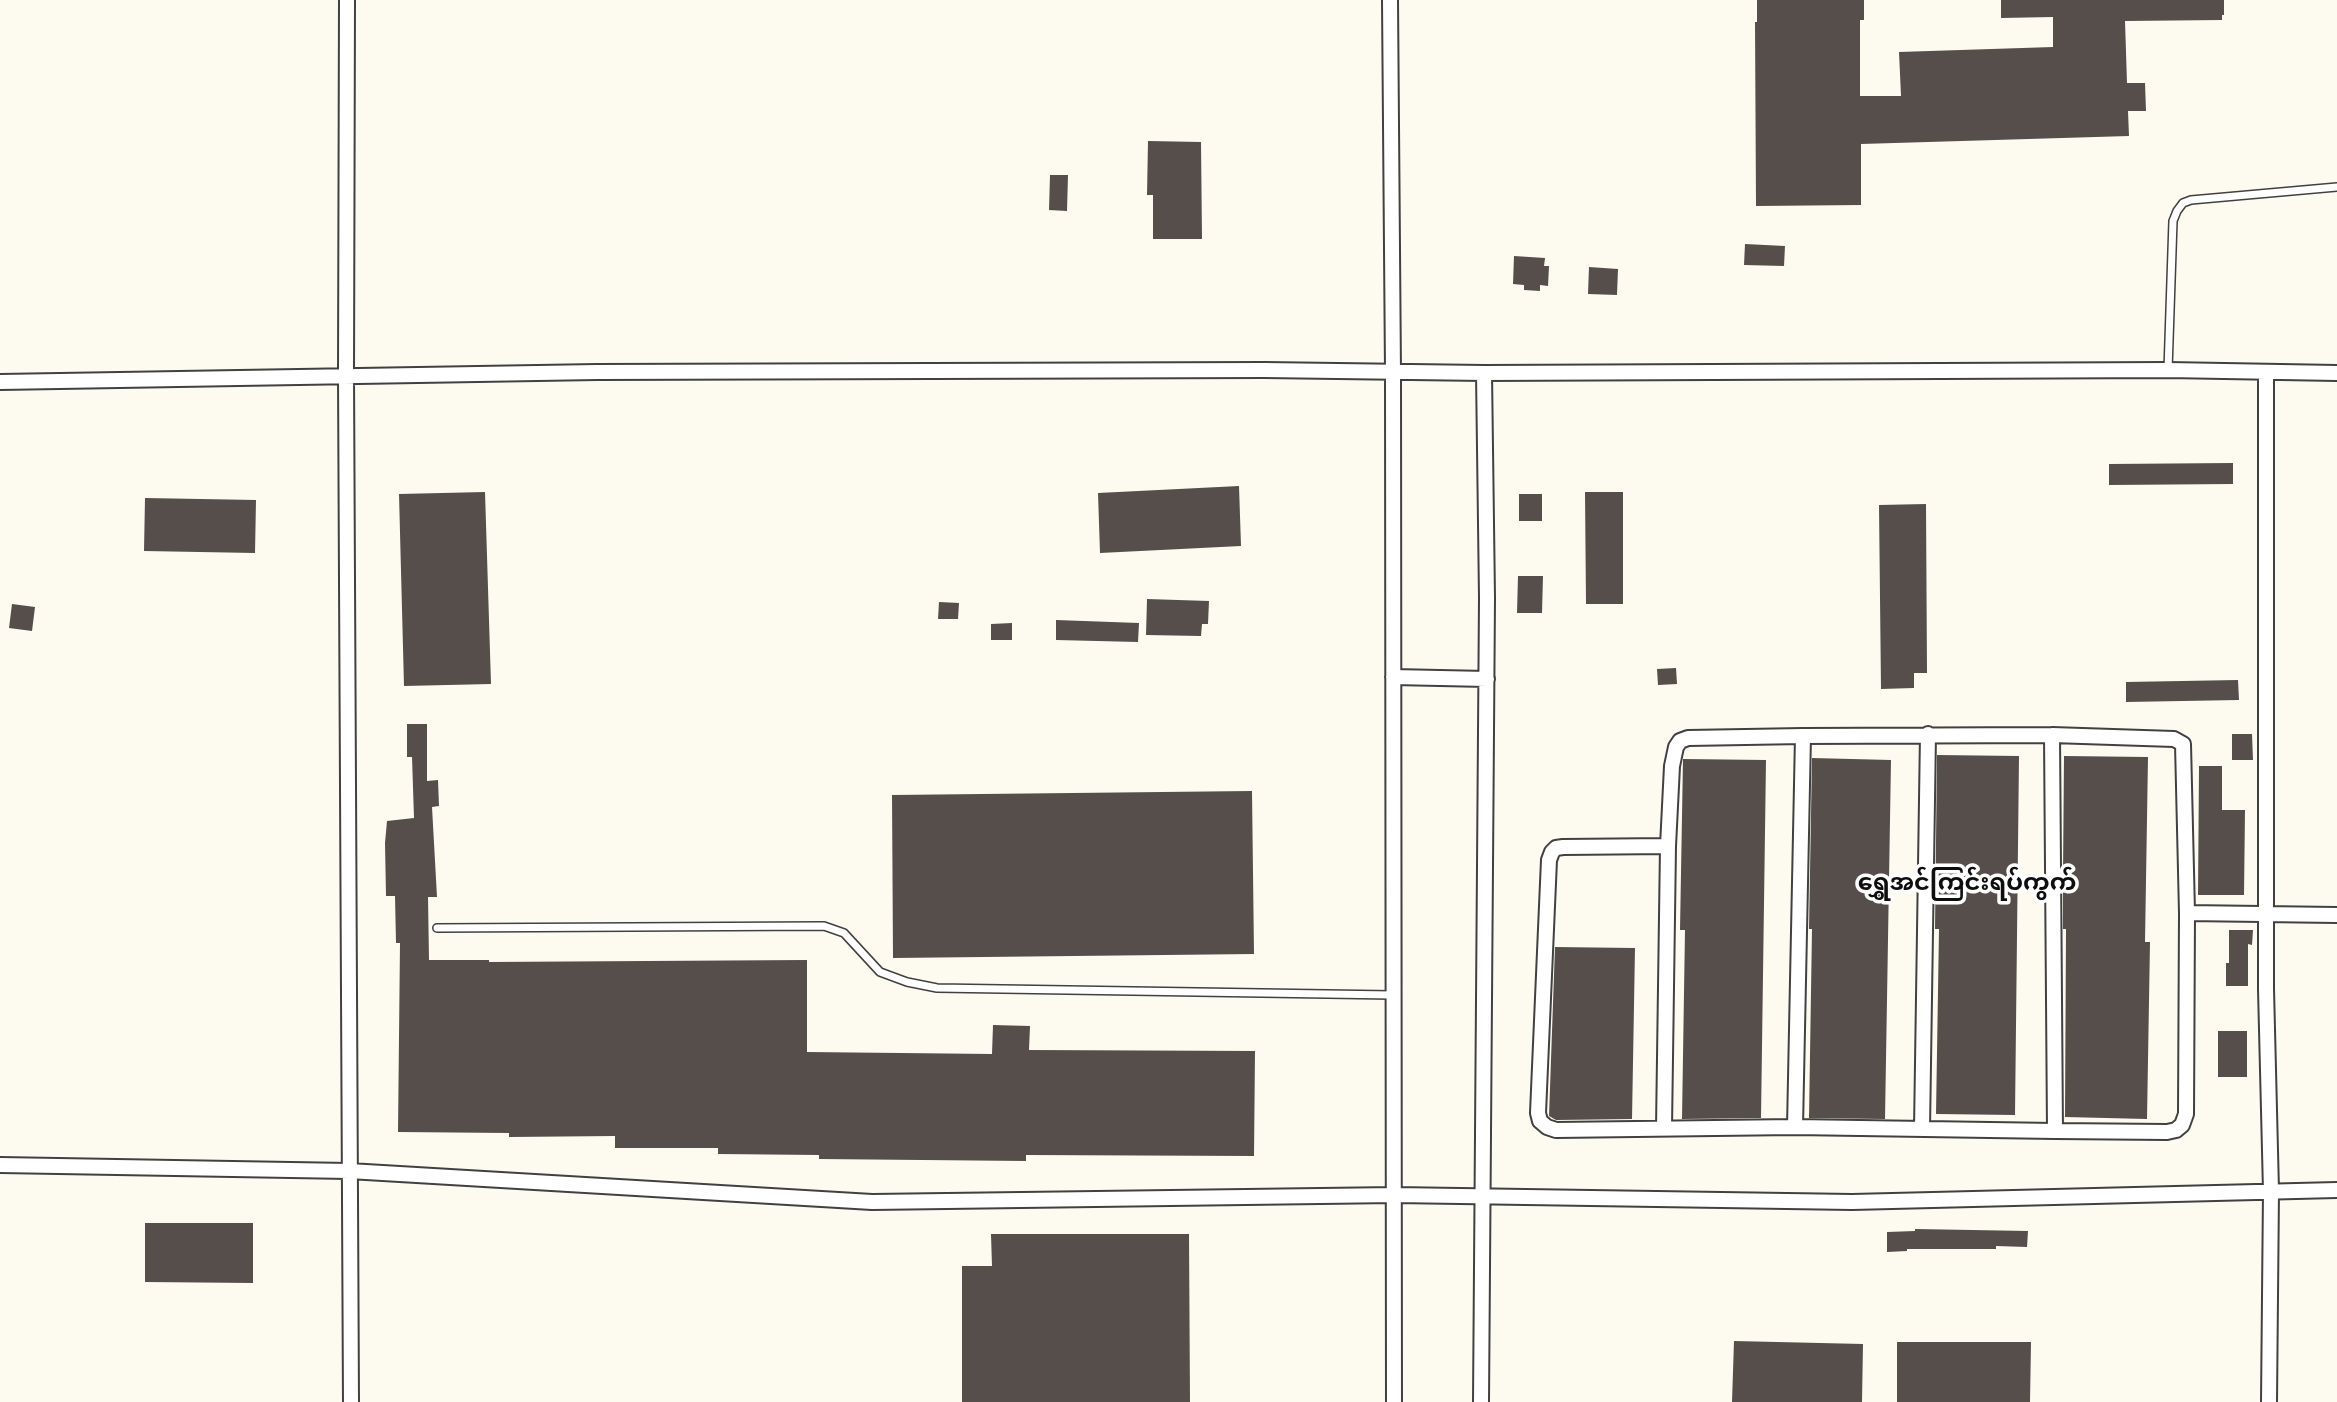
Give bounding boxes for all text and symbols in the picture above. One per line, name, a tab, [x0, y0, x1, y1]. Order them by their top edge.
district label: ရွှေအင်ကြင်းရပ်ကွက်	[1858, 869, 2076, 897]

